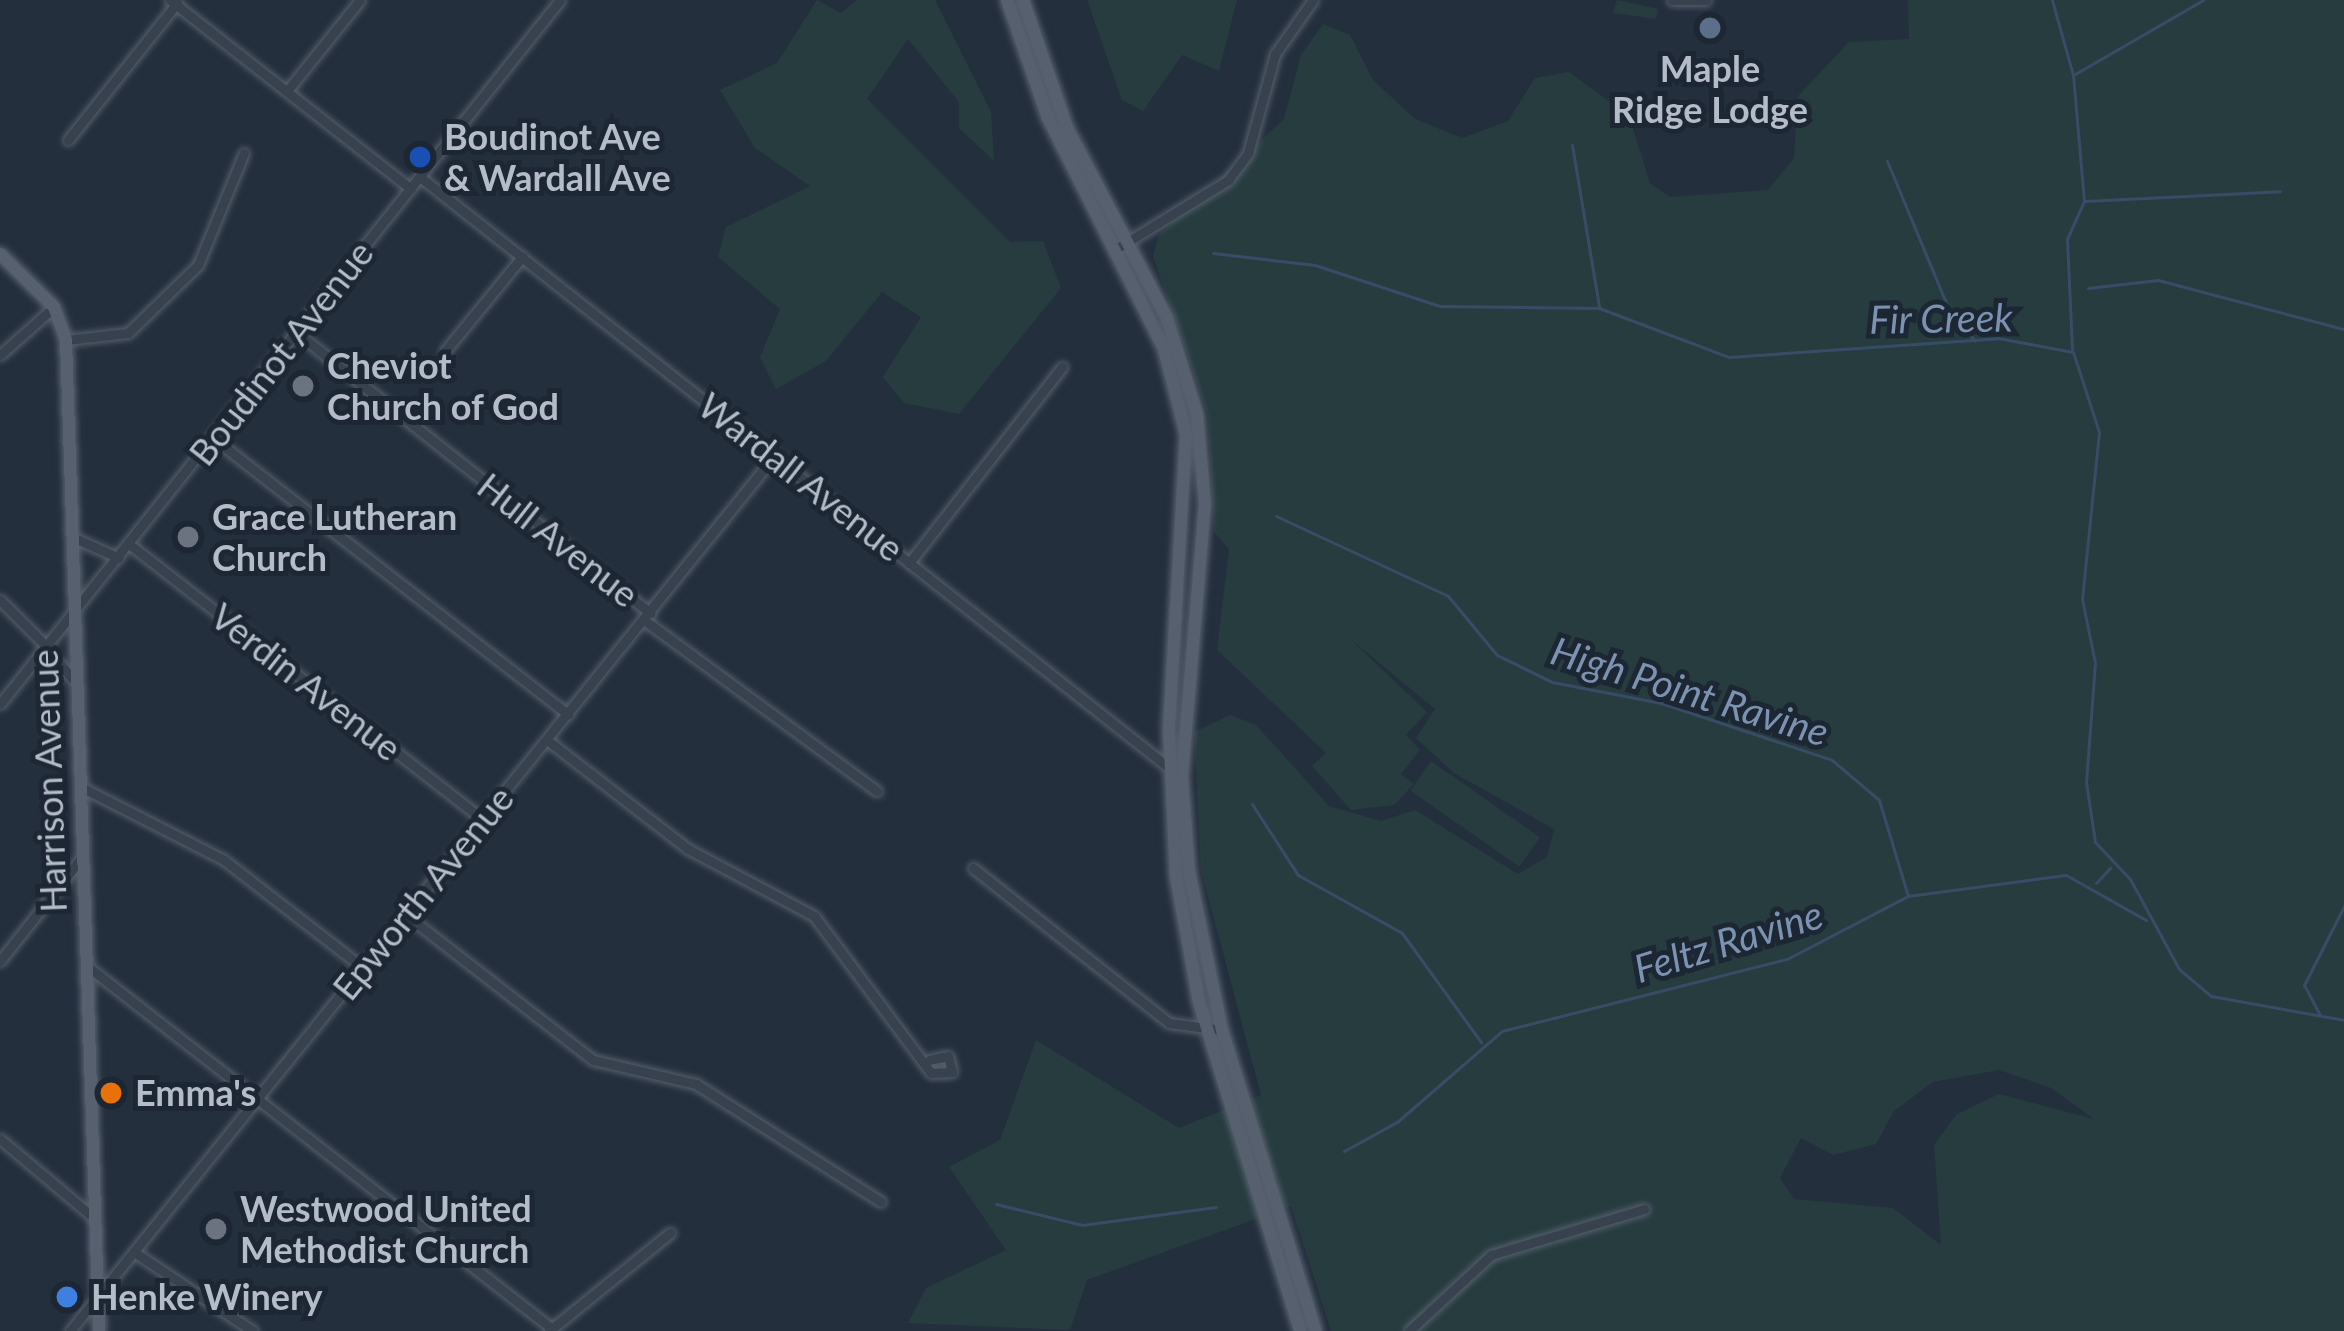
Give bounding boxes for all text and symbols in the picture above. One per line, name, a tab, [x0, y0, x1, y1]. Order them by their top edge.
marker: Maple Ridge Lodge	[1697, 15, 1723, 41]
place label: Maple Ridge Lodge	[1612, 46, 1808, 131]
place label: Boudinot Ave & Wardall Ave	[444, 114, 672, 199]
marker: Boudinot Ave & Wardall Ave	[407, 144, 433, 170]
street label: Boudinot Avenue	[180, 232, 382, 474]
water label: Fir Creek	[1868, 293, 2014, 343]
place label: Cheviot Church of God	[327, 343, 560, 428]
marker: Cheviot Church of God	[290, 373, 316, 399]
street label: Wardall Avenue	[690, 383, 912, 571]
street label: Hull Avenue	[469, 464, 647, 616]
place label: Grace Lutheran Church	[212, 494, 457, 579]
marker: Grace Lutheran Church	[175, 524, 201, 550]
street label: Verdin Avenue	[202, 594, 410, 770]
water label: High Point Ravine	[1546, 627, 1834, 755]
street label: Harrison Avenue	[23, 648, 75, 914]
street label: Epworth Avenue	[323, 777, 523, 1009]
water label: Feltz Ravine	[1628, 890, 1828, 992]
place label: Emma's	[135, 1071, 256, 1115]
marker: Emma's	[98, 1080, 124, 1106]
place label: Westwood United Methodist Church	[240, 1186, 532, 1271]
marker: Westwood United Methodist Church	[203, 1216, 229, 1242]
place label: Henke Winery	[91, 1275, 323, 1319]
marker: Henke Winery	[54, 1284, 80, 1310]

